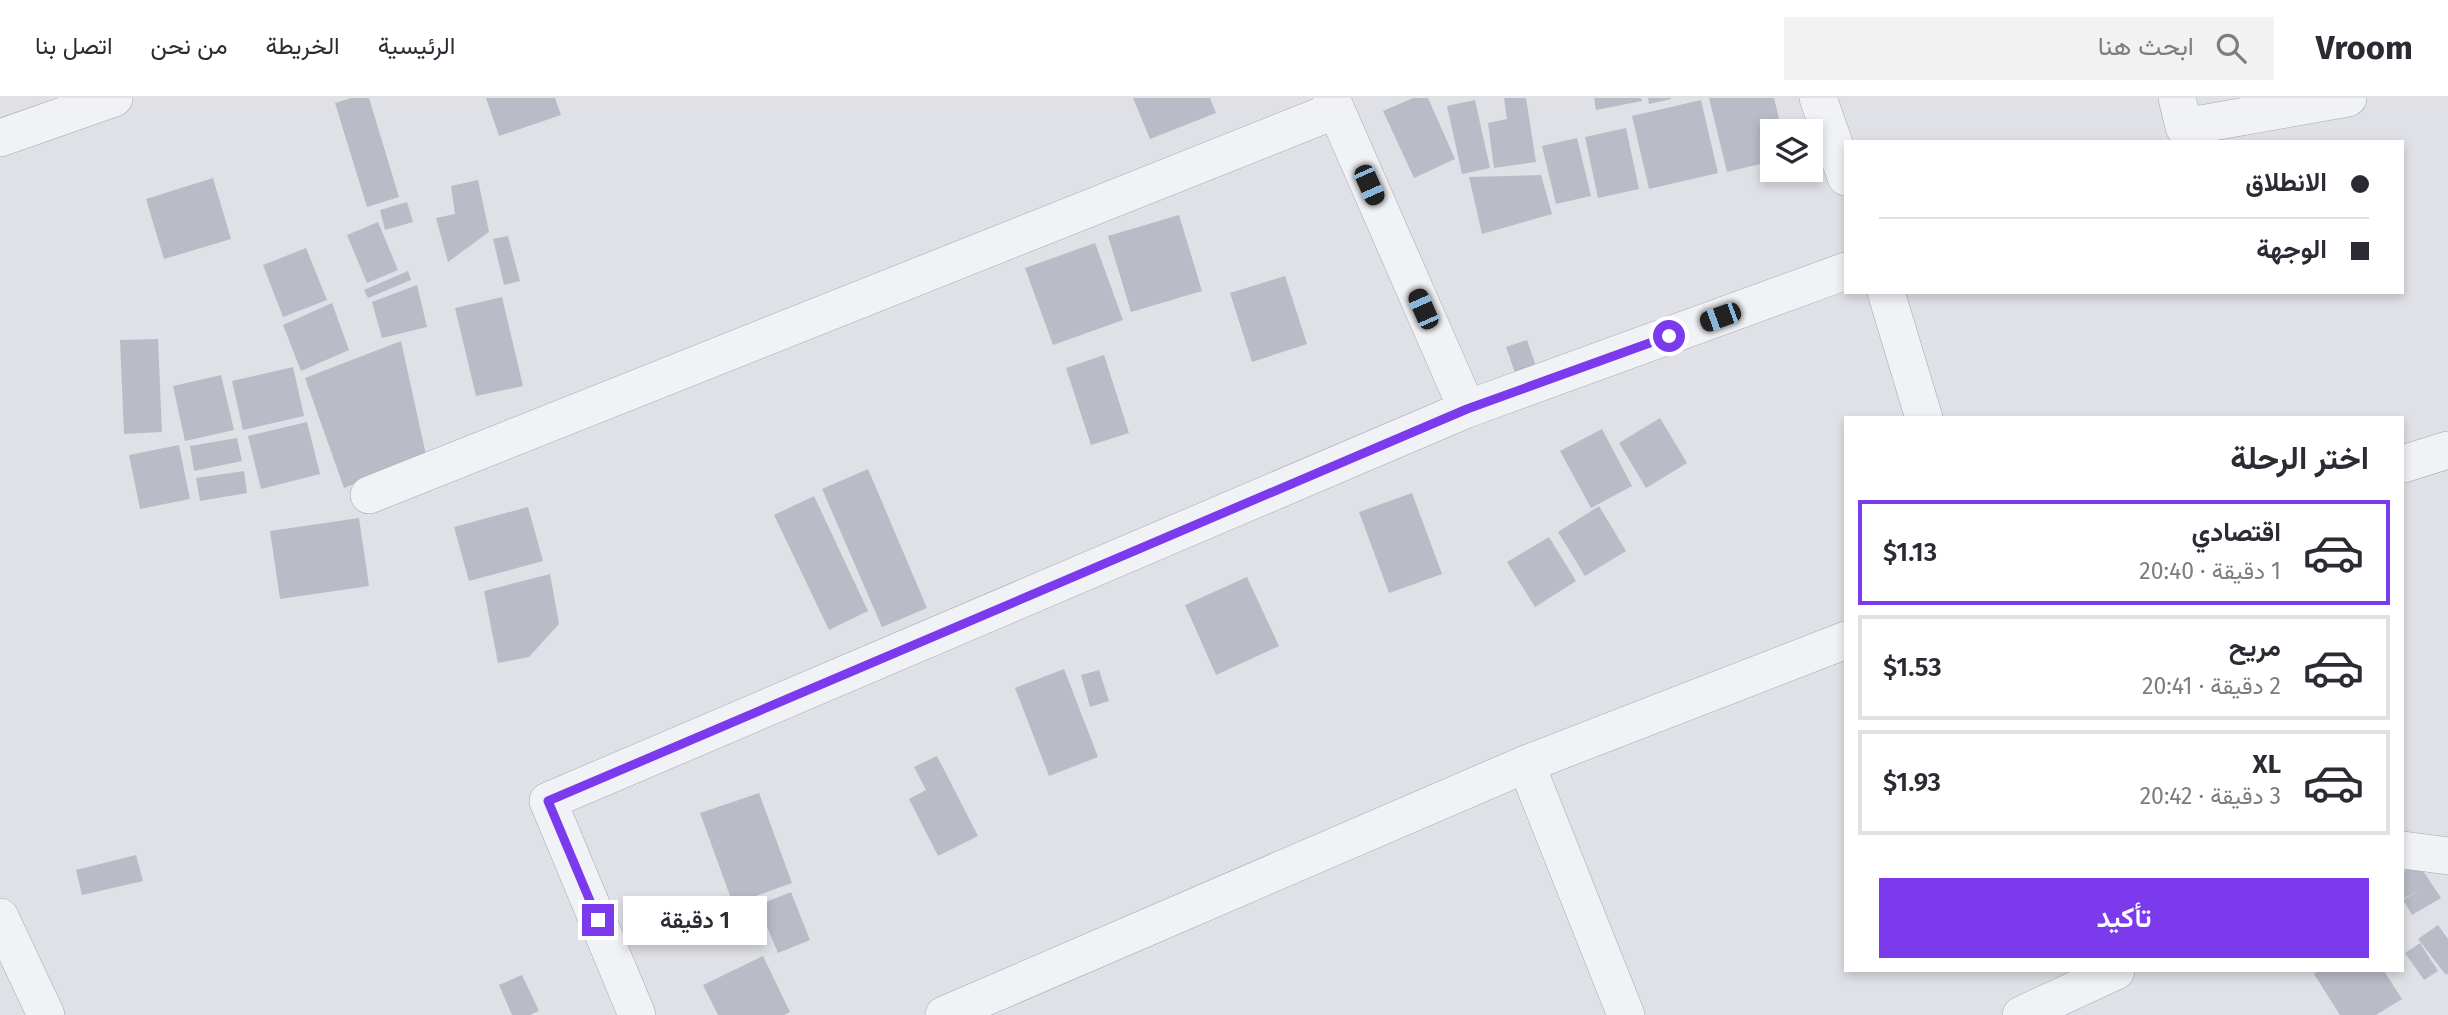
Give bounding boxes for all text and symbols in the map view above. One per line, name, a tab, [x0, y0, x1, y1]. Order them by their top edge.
search box	[1784, 17, 2274, 80]
text: Vroom	[2316, 28, 2413, 68]
icon: search	[2212, 29, 2250, 67]
text: ابحث هنا	[2098, 31, 2194, 62]
text: اتصل بنا	[35, 32, 112, 60]
text: من نحن	[150, 32, 227, 60]
text: الخريطة	[265, 32, 340, 60]
text: الرئيسية	[378, 32, 455, 60]
map controls	[1760, 119, 1823, 182]
button: layers	[1760, 119, 1823, 182]
car	[1351, 162, 1388, 208]
text: الانطلاق	[2245, 167, 2327, 198]
text: الوجهة	[2256, 234, 2327, 265]
car	[1405, 286, 1442, 332]
car	[1697, 300, 1744, 334]
route start	[1653, 320, 1685, 352]
text: اختر الرحلة	[2230, 439, 2369, 477]
text: اقتصادي	[2192, 517, 2281, 548]
icon: car	[2302, 521, 2365, 584]
text: $1.13	[1883, 537, 1937, 568]
text: 1 دقيقة · 20:40	[2139, 557, 2281, 585]
text: مريح	[2229, 632, 2281, 663]
icon: car	[2302, 636, 2365, 699]
text: $1.53	[1883, 652, 1942, 683]
text: 2 دقيقة · 20:41	[2142, 672, 2281, 700]
text: XL	[2253, 749, 2281, 780]
icon: car	[2302, 751, 2365, 814]
text: $1.93	[1883, 767, 1941, 798]
text: 3 دقيقة · 20:42	[2140, 782, 2281, 810]
button: تأكيد	[1879, 878, 2369, 958]
callout: 1 دقيقة	[622, 896, 766, 944]
route end	[582, 904, 614, 936]
text: 1 دقيقة	[660, 906, 730, 934]

